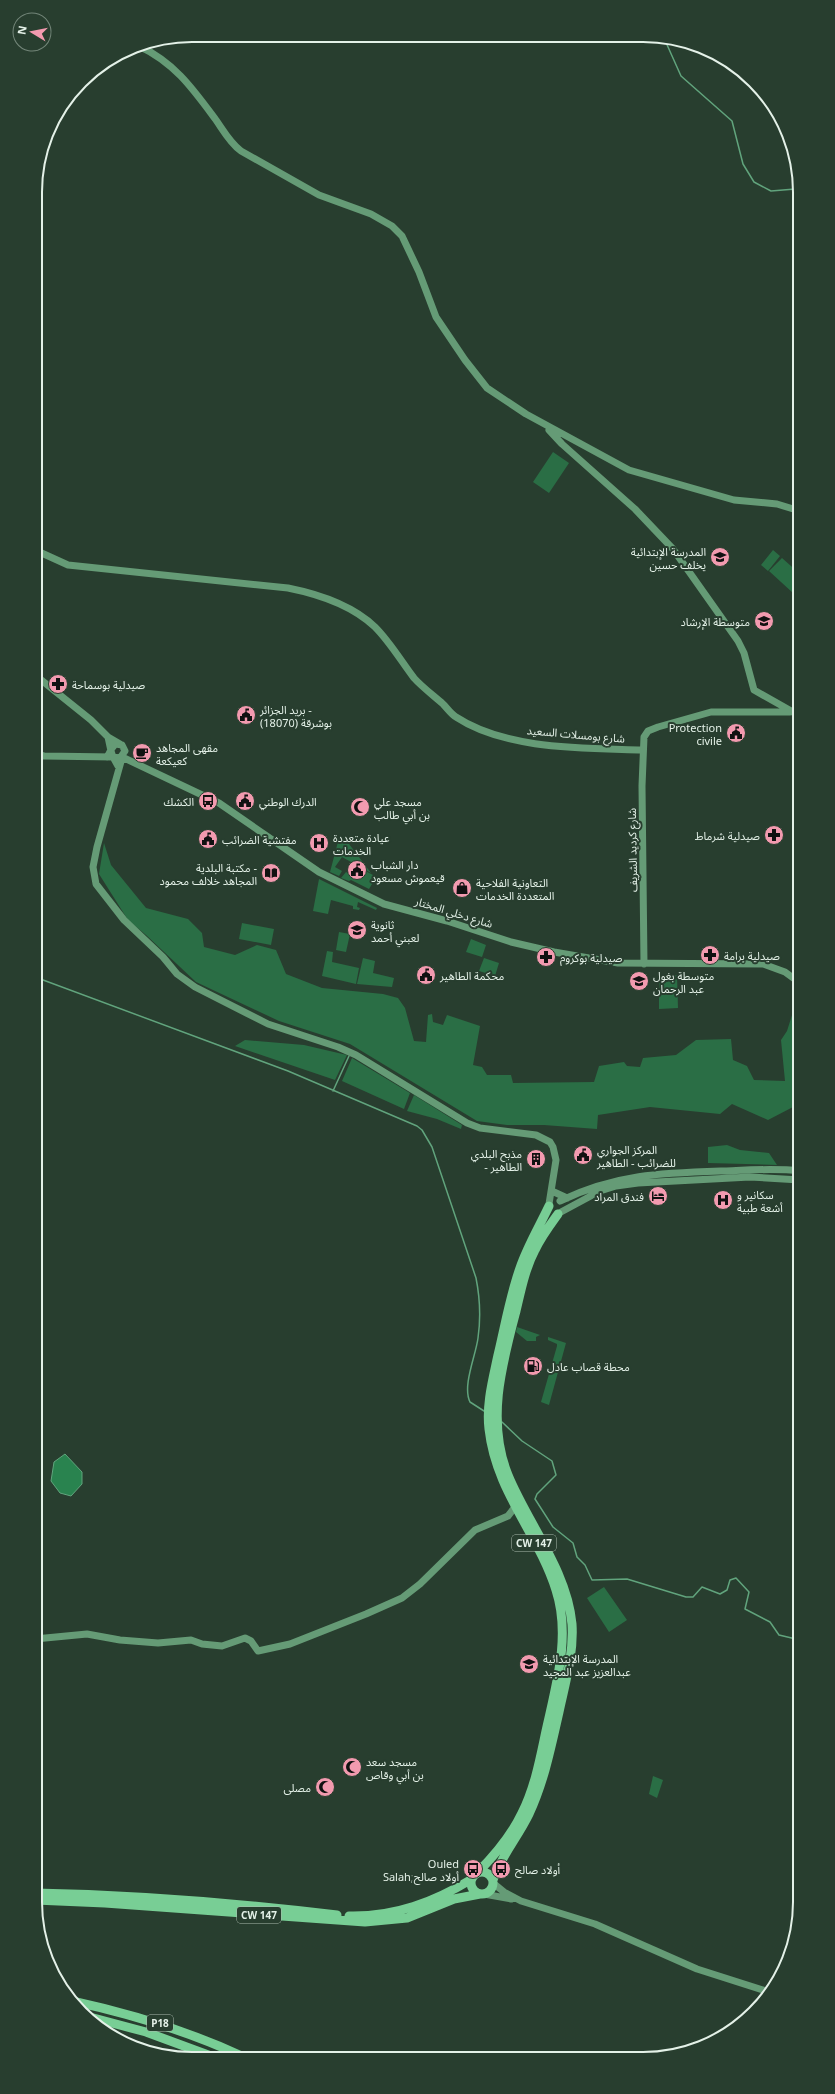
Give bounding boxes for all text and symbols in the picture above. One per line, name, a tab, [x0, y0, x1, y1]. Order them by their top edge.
north arrow	[12, 12, 52, 52]
text: N	[13, 24, 30, 36]
place label: المدرسة الإبتدائية يخلف حسين	[631, 544, 706, 572]
school or university icon: المدرسة الإبتدائية يخلف حسين	[709, 546, 731, 568]
school or university icon: متوسطة الإرشاد	[753, 610, 775, 632]
place label: متوسطة الإرشاد	[680, 614, 750, 630]
pharmacy icon: صيدلية بوسماحة	[47, 673, 69, 695]
place label: صيدلية بوسماحة	[72, 677, 145, 692]
place label: بريد الجزائر - بوشرقة (18070)	[259, 702, 332, 730]
public building icon: بريد الجزائر - بوشرقة (18070)	[235, 704, 257, 726]
place label: Protection civile	[669, 720, 722, 748]
street label: شارع بومسلات السعيد	[526, 722, 626, 747]
public building icon: Protection civile	[725, 722, 747, 744]
place label: مقهى المجاهد كعيكعة	[156, 740, 218, 768]
cafe icon: مقهى المجاهد كعيكعة	[131, 742, 153, 764]
bus stop icon: الكشك	[197, 790, 219, 812]
public building icon: الدرك الوطني	[234, 790, 256, 812]
place label: الكشك	[163, 794, 194, 809]
place label: الدرك الوطني	[259, 794, 317, 811]
place label: مسجد علي بن أبي طالب	[374, 794, 430, 824]
mosque icon: مسجد علي بن أبي طالب	[349, 796, 371, 818]
street label: شارع كرديد الشريف	[624, 807, 641, 892]
pharmacy icon: صيدلية شرماط	[763, 824, 785, 846]
public building icon: مفتشية الضرائب	[197, 828, 219, 850]
place label: صيدلية شرماط	[695, 828, 760, 843]
place label: عيادة متعددة الخدمات	[333, 830, 390, 858]
place label: مفتشية الضرائب	[222, 832, 297, 847]
hospital icon: عيادة متعددة الخدمات	[308, 832, 330, 854]
place label: دار الشباب قيعموش مسعود	[371, 857, 445, 885]
public building icon: دار الشباب قيعموش مسعود	[346, 859, 368, 881]
place label: مكتبة البلدية - المجاهد خلالف محمود	[159, 860, 257, 888]
library icon: مكتبة البلدية - المجاهد خلالف محمود	[260, 862, 282, 884]
place label: التعاونية الفلاحية المتعددة الخدمات	[476, 875, 554, 903]
shop icon: التعاونية الفلاحية المتعددة الخدمات	[451, 877, 473, 899]
street label: شارع دخلي المختار	[412, 893, 495, 933]
place label: ثانوية لعبني أحمد	[371, 917, 420, 947]
school or university icon: ثانوية لعبني أحمد	[346, 919, 368, 941]
pharmacy icon: صيدلية برامة	[699, 944, 721, 966]
pharmacy icon: صيدلية بوكروم	[535, 946, 557, 968]
place label: صيدلية برامة	[724, 948, 780, 963]
place label: صيدلية بوكروم	[560, 950, 622, 966]
public building icon: محكمة الطاهير	[415, 964, 437, 986]
place label: محكمة الطاهير	[439, 968, 504, 983]
place label: متوسطة بغول عبد الرحمان	[653, 968, 714, 996]
school or university icon: متوسطة بغول عبد الرحمان	[628, 970, 650, 992]
place label: المركز الجواري للضرائب - الطاهير	[596, 1142, 676, 1170]
public building icon: المركز الجواري للضرائب - الطاهير	[572, 1144, 594, 1166]
place label: مذبح البلدي - الطاهير	[471, 1146, 522, 1174]
building icon: مذبح البلدي - الطاهير	[525, 1148, 547, 1170]
hotel icon: فندق المراد	[647, 1185, 669, 1207]
place label: سكانير و أشعة طبية	[737, 1187, 783, 1215]
place label: فندق المراد	[594, 1189, 644, 1204]
hospital icon: سكانير و أشعة طبية	[712, 1189, 734, 1211]
fuel station icon: محطة قصاب عادل	[522, 1355, 544, 1377]
place label: محطة قصاب عادل	[547, 1359, 630, 1374]
road number: CW 147	[512, 1535, 556, 1551]
place label: المدرسة الإبتدائية عبدالعزيز عبد المجيد	[543, 1651, 631, 1679]
school or university icon: المدرسة الإبتدائية عبدالعزيز عبد المجيد	[518, 1653, 540, 1675]
place label: مسجد سعد بن أبي وقاص	[366, 1754, 424, 1784]
mosque icon: مسجد سعد بن أبي وقاص	[341, 1756, 363, 1778]
mosque icon: مصلى	[314, 1776, 336, 1798]
place label: مصلى	[283, 1780, 311, 1795]
place label: Ouled Salah;أولاد صالح	[383, 1856, 459, 1885]
bus stop icon: Ouled Salah;أولاد صالح	[462, 1858, 484, 1880]
bus stop icon: أولاد صالح	[490, 1858, 512, 1880]
place label: أولاد صالح	[515, 1862, 560, 1878]
road number: CW 147	[237, 1907, 281, 1923]
road number: P18	[147, 2015, 173, 2031]

